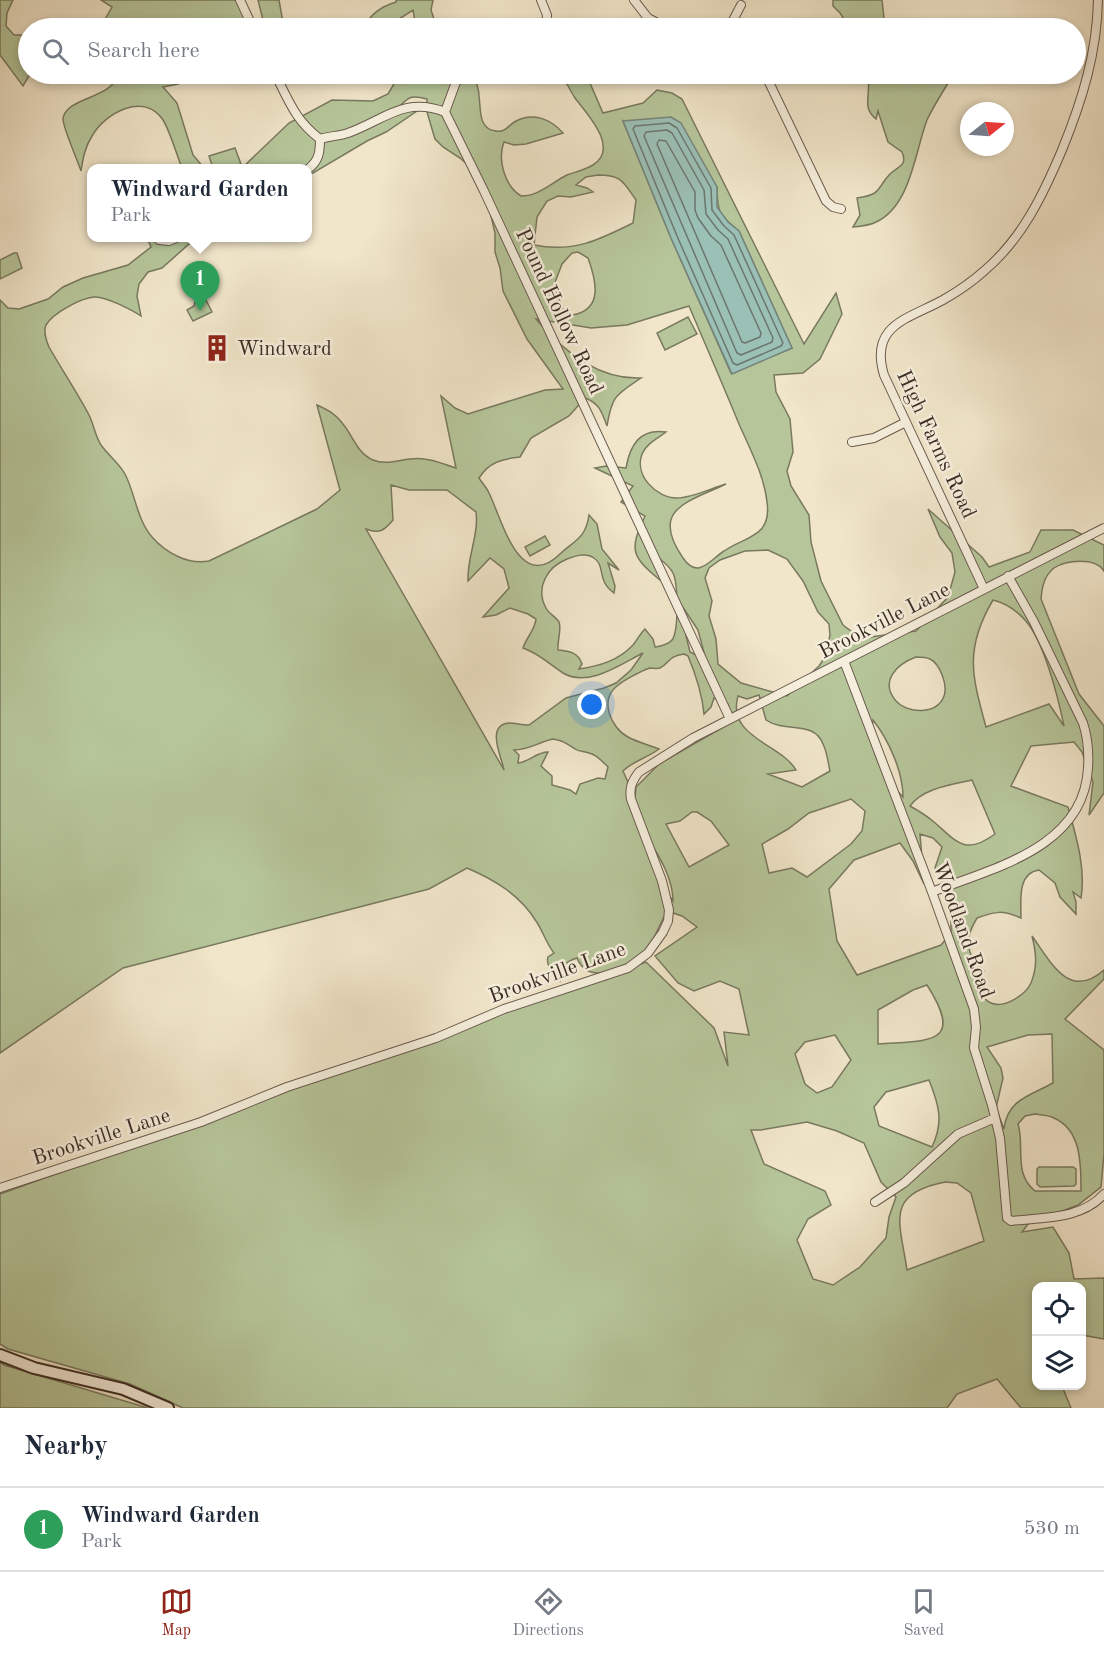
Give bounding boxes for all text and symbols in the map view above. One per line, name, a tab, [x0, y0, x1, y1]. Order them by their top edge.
search box	[18, 18, 1086, 84]
icon: search	[39, 35, 72, 68]
text: Search here	[87, 40, 200, 62]
north arrow	[960, 102, 1014, 156]
popup	[87, 164, 312, 242]
text: Windward Garden	[110, 179, 289, 201]
text: Park	[110, 206, 151, 226]
street label: Pound Hollow Road	[511, 225, 606, 398]
pin: 1	[180, 262, 220, 311]
building icon: Windward	[202, 333, 232, 363]
place label: Windward	[237, 339, 332, 360]
street label: High Farms Road	[892, 367, 979, 522]
street label: Brookville Lane	[816, 579, 954, 663]
your location	[577, 690, 606, 719]
street label: Woodland Road	[928, 860, 997, 1001]
street label: Brookville Lane	[486, 939, 629, 1008]
street label: Brookville Lane	[30, 1105, 173, 1170]
map controls	[1032, 1282, 1086, 1390]
button: locate	[1032, 1282, 1086, 1336]
button: layers	[1032, 1336, 1086, 1390]
text: Nearby	[24, 1434, 108, 1460]
text: Windward Garden	[81, 1505, 260, 1527]
text: 1	[38, 1519, 49, 1539]
text: 530 m	[1024, 1519, 1080, 1539]
text: Park	[81, 1532, 122, 1552]
tab: Map	[160, 1585, 193, 1641]
tab: Directions	[513, 1585, 584, 1641]
tab: Saved	[903, 1585, 944, 1641]

